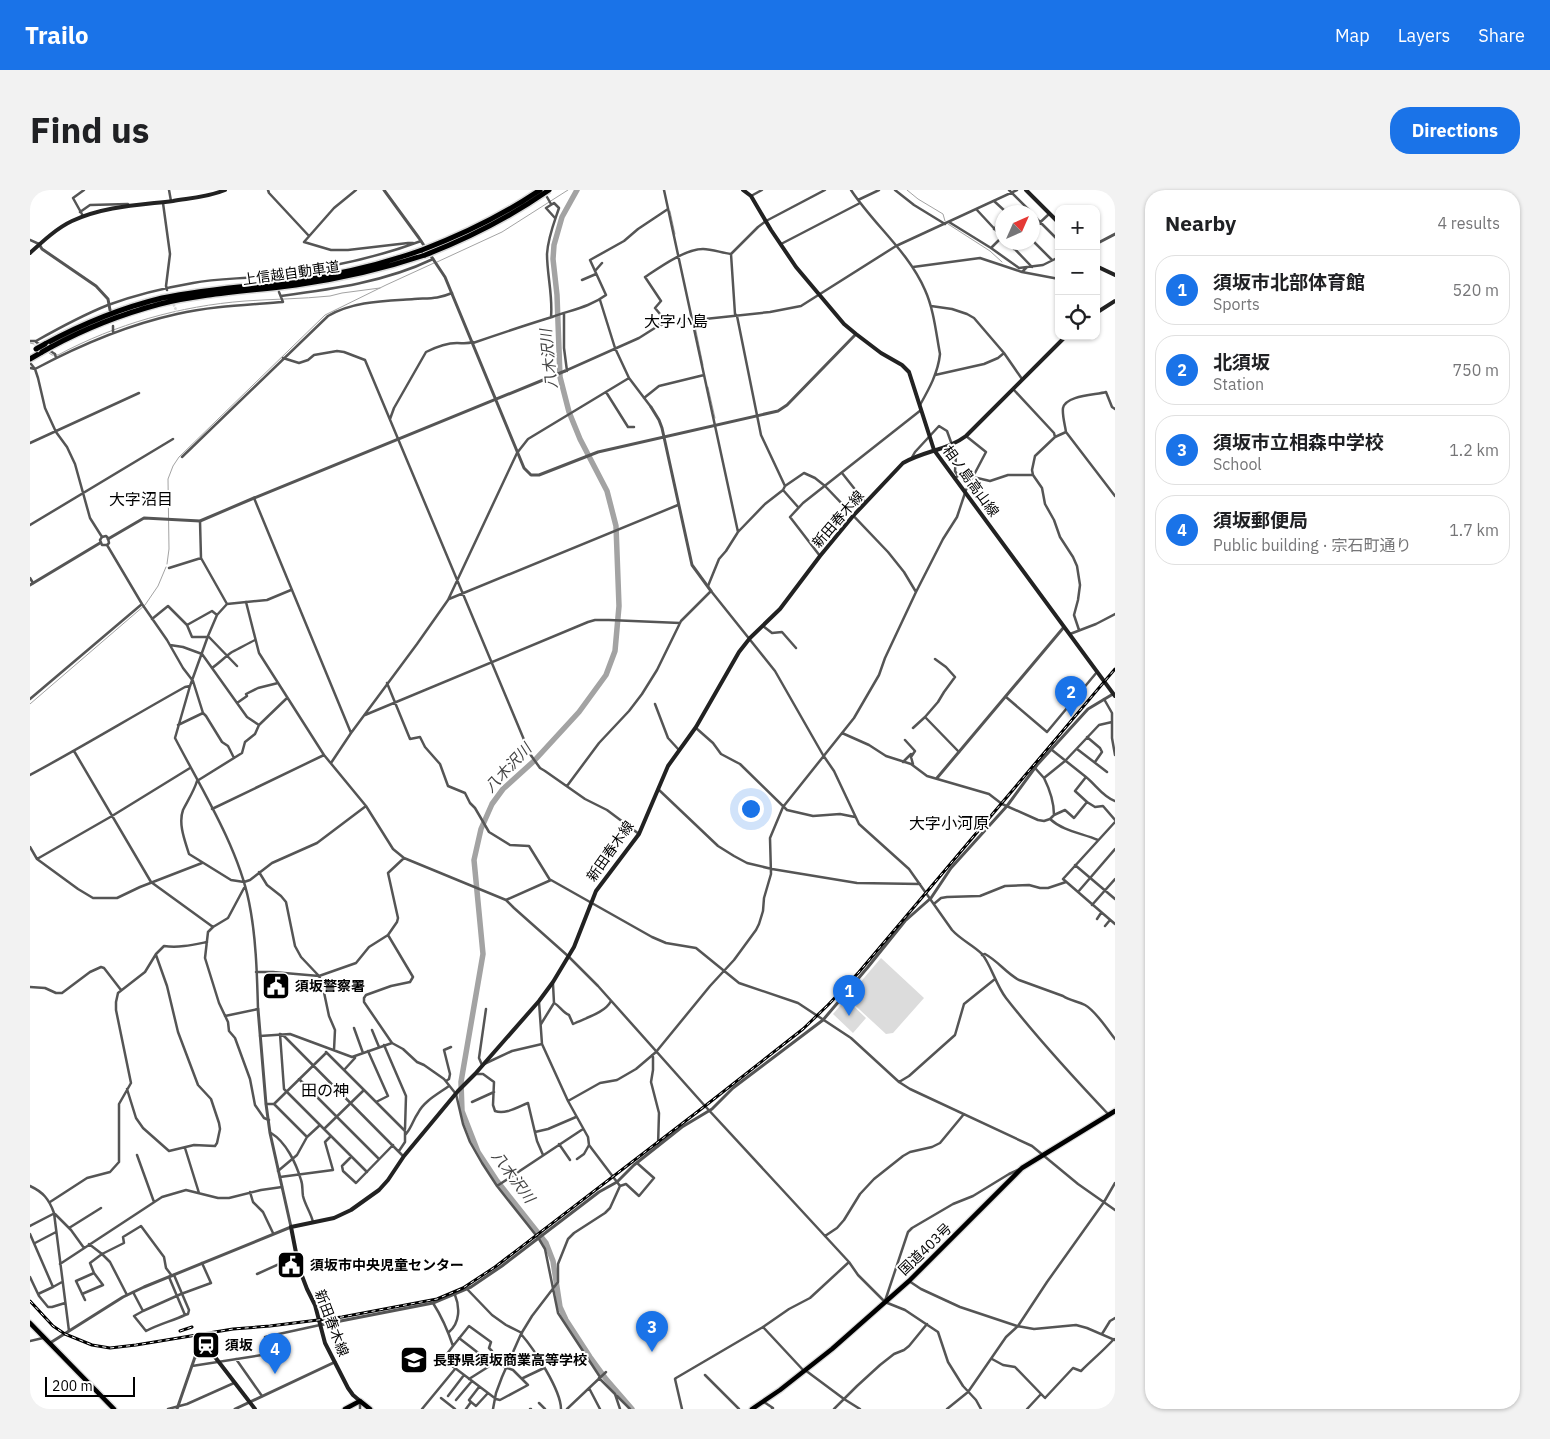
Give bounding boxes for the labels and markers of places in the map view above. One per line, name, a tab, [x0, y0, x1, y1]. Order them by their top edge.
pin: 2	[1055, 676, 1087, 717]
public building icon: 須坂警察署	[261, 971, 291, 1001]
pin: 1	[833, 975, 865, 1016]
place label: 須坂警察署	[295, 977, 365, 995]
public building icon: 須坂市中央児童センター	[276, 1250, 306, 1280]
place label: 須坂市中央児童センター	[310, 1256, 464, 1274]
pin: 3	[636, 1311, 668, 1352]
station icon: 須坂	[191, 1330, 221, 1360]
pin: 4	[259, 1333, 291, 1374]
place label: 須坂	[225, 1336, 253, 1354]
school or university icon: 長野県須坂商業高等学校	[399, 1345, 429, 1375]
place label: 長野県須坂商業高等学校	[433, 1351, 587, 1369]

